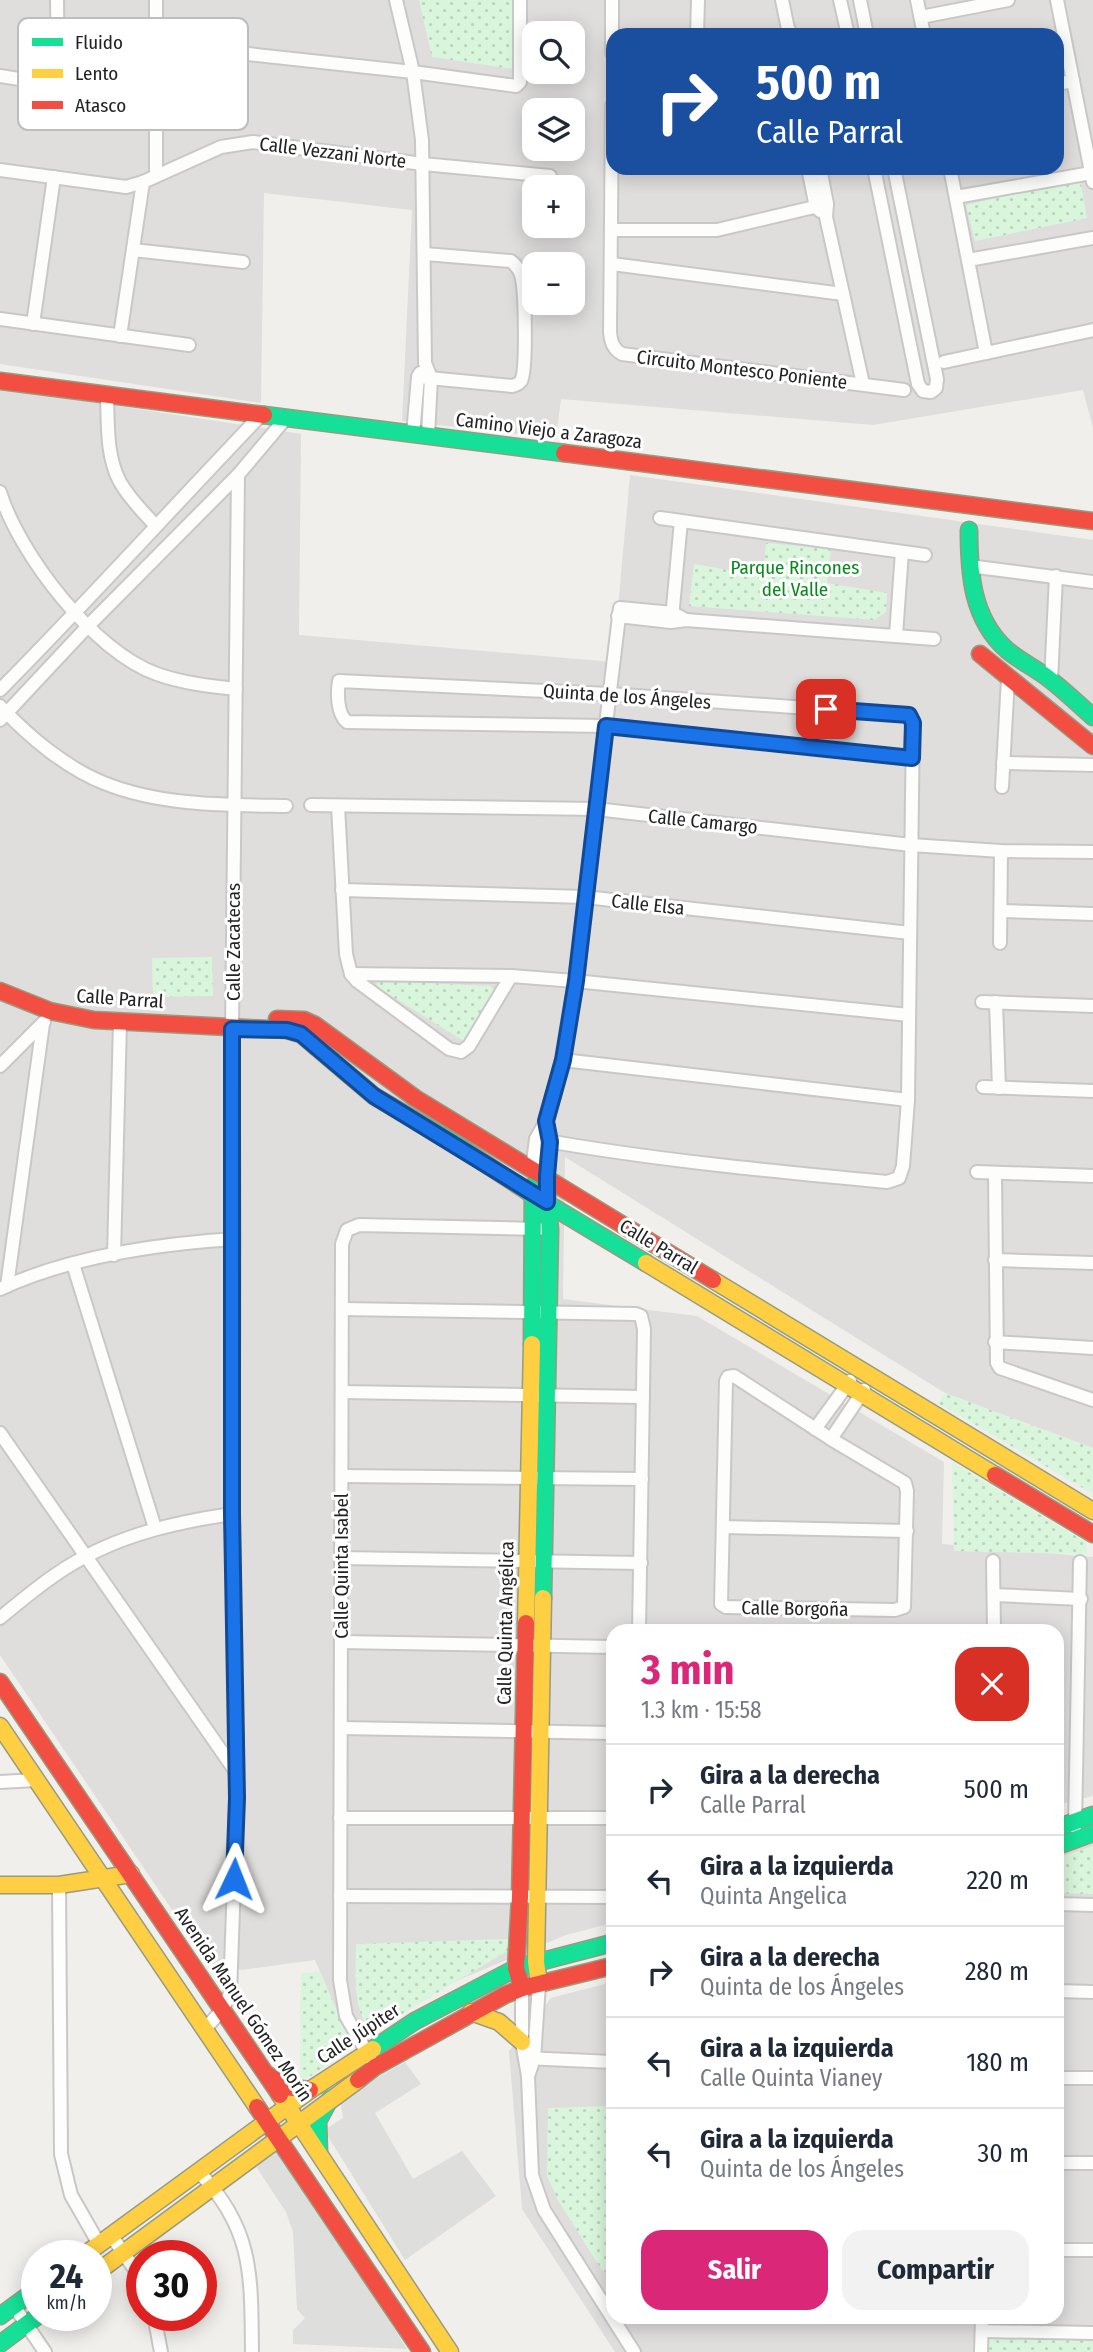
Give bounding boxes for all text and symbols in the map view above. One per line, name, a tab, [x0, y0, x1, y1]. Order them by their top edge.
legend	[18, 18, 248, 130]
map controls	[522, 21, 585, 315]
button: search	[522, 21, 585, 84]
text: Fluido	[75, 31, 123, 54]
text: 500 m	[756, 53, 881, 112]
icon: right	[641, 56, 732, 147]
text: Lento	[75, 62, 118, 85]
text: Atasco	[75, 94, 126, 117]
button: layers	[522, 98, 585, 161]
text: Calle Parral	[756, 113, 903, 151]
street label: Calle Vezzani Norte	[258, 132, 408, 173]
button: +	[522, 175, 585, 238]
button: −	[522, 252, 585, 315]
street label: Circuito Montesco Poniente	[635, 345, 848, 394]
street label: Camino Viejo a Zaragoza	[454, 408, 644, 453]
park label: Parque Rincones del Valle	[731, 556, 859, 601]
street label: Quinta de los Ángeles	[542, 679, 712, 714]
pin	[796, 679, 856, 739]
icon: arrive	[807, 690, 845, 728]
street label: Calle Camargo	[647, 804, 759, 839]
street label: Calle Zacatecas	[222, 883, 245, 1001]
street label: Calle Elsa	[610, 889, 686, 920]
street label: Calle Parral	[76, 984, 164, 1013]
street label: Calle Parral	[615, 1214, 702, 1279]
street label: Calle Quinta Isabel	[330, 1493, 353, 1639]
street label: Calle Quinta Angélica	[493, 1541, 518, 1705]
street label: Calle Borgoña	[741, 1596, 849, 1621]
text: 3 min	[641, 1645, 735, 1695]
button: close	[955, 1647, 1029, 1721]
text: 1.3 km · 15:58	[641, 1696, 761, 1724]
text: Gira a la derecha	[700, 1760, 880, 1791]
icon: right	[641, 1771, 679, 1809]
text: 500 m	[964, 1774, 1029, 1805]
text: Calle Parral	[700, 1791, 806, 1819]
position arrow	[197, 1842, 271, 1916]
text: Gira a la izquierda	[700, 1851, 894, 1882]
icon: left	[641, 1862, 679, 1900]
text: 220 m	[966, 1865, 1029, 1896]
text: Quinta Angelica	[700, 1882, 847, 1910]
street label: Avenida Manuel Gómez Morín	[170, 1903, 317, 2106]
text: Gira a la derecha	[700, 1942, 880, 1973]
icon: right	[641, 1953, 679, 1991]
text: 280 m	[965, 1956, 1029, 1987]
text: Quinta de los Ángeles	[700, 1973, 904, 2001]
street label: Calle Júpiter	[312, 1998, 404, 2069]
text: Gira a la izquierda	[700, 2033, 894, 2064]
icon: left	[641, 2044, 679, 2082]
text: 180 m	[966, 2047, 1029, 2078]
text: Calle Quinta Vianey	[700, 2064, 882, 2092]
text: Gira a la izquierda	[700, 2124, 894, 2155]
icon: left	[641, 2135, 679, 2173]
text: 30 m	[978, 2138, 1029, 2169]
text: Quinta de los Ángeles	[700, 2155, 904, 2183]
button: Salir	[641, 2230, 828, 2310]
button: Compartir	[842, 2230, 1029, 2310]
speed limit sign: 30	[126, 2240, 217, 2331]
text: 24	[50, 2255, 83, 2297]
text: km/h	[46, 2292, 87, 2314]

